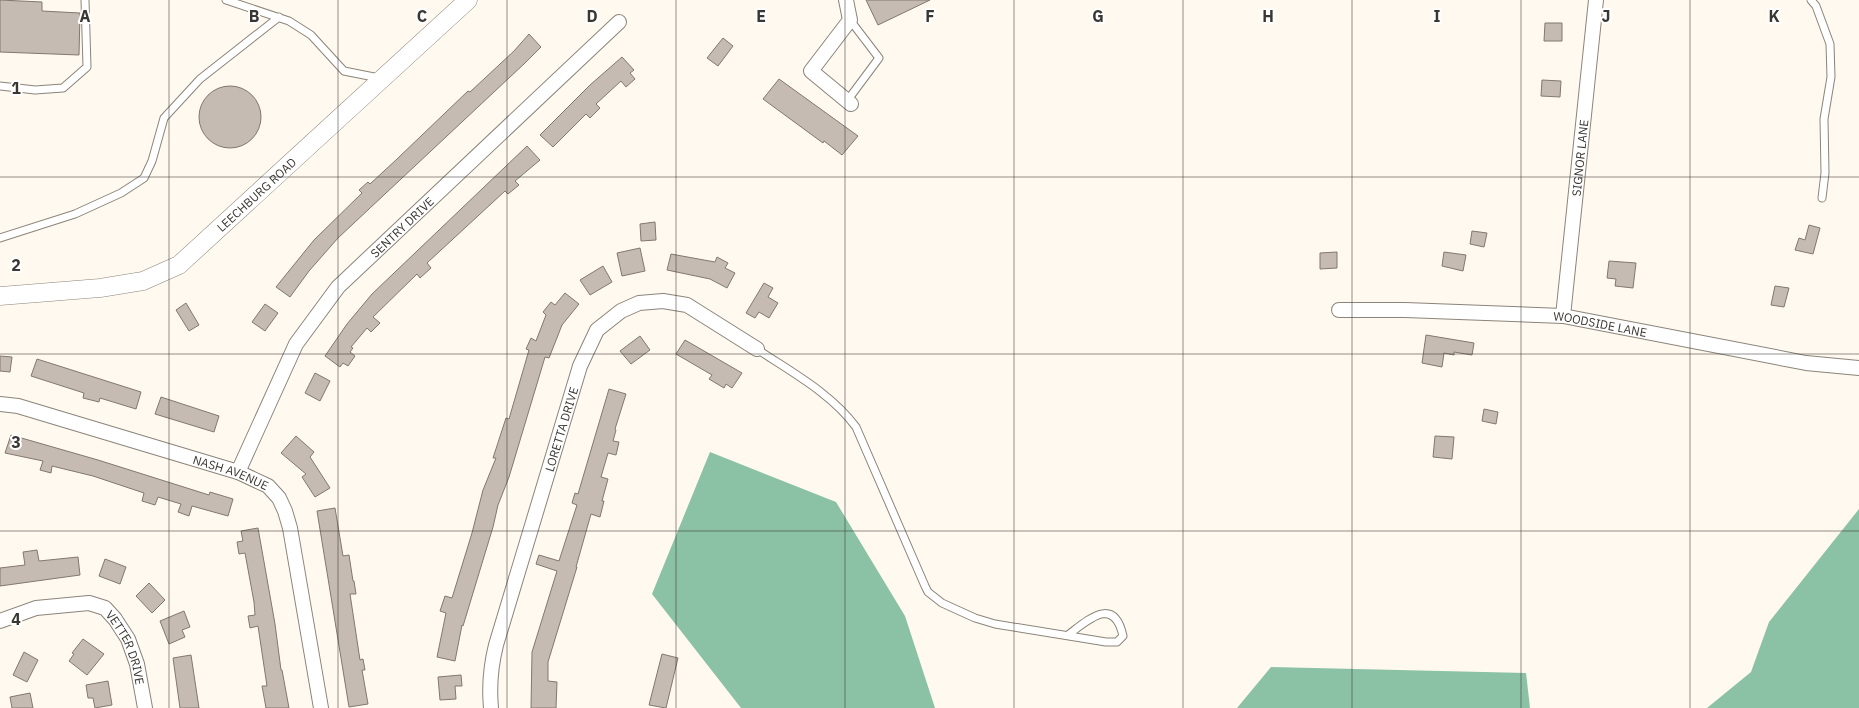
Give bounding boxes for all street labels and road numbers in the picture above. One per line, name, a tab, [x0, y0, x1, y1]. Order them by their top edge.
street label: SIGNOR LANE	[1568, 119, 1591, 197]
street label: LEECHBURG ROAD	[213, 154, 299, 234]
street label: SENTRY DRIVE	[367, 193, 437, 260]
street label: WOODSIDE LANE	[1553, 308, 1648, 340]
street label: LORETTA DRIVE	[541, 385, 581, 473]
street label: NASH AVENUE	[191, 451, 271, 493]
street label: VETTER DRIVE	[103, 607, 148, 686]

